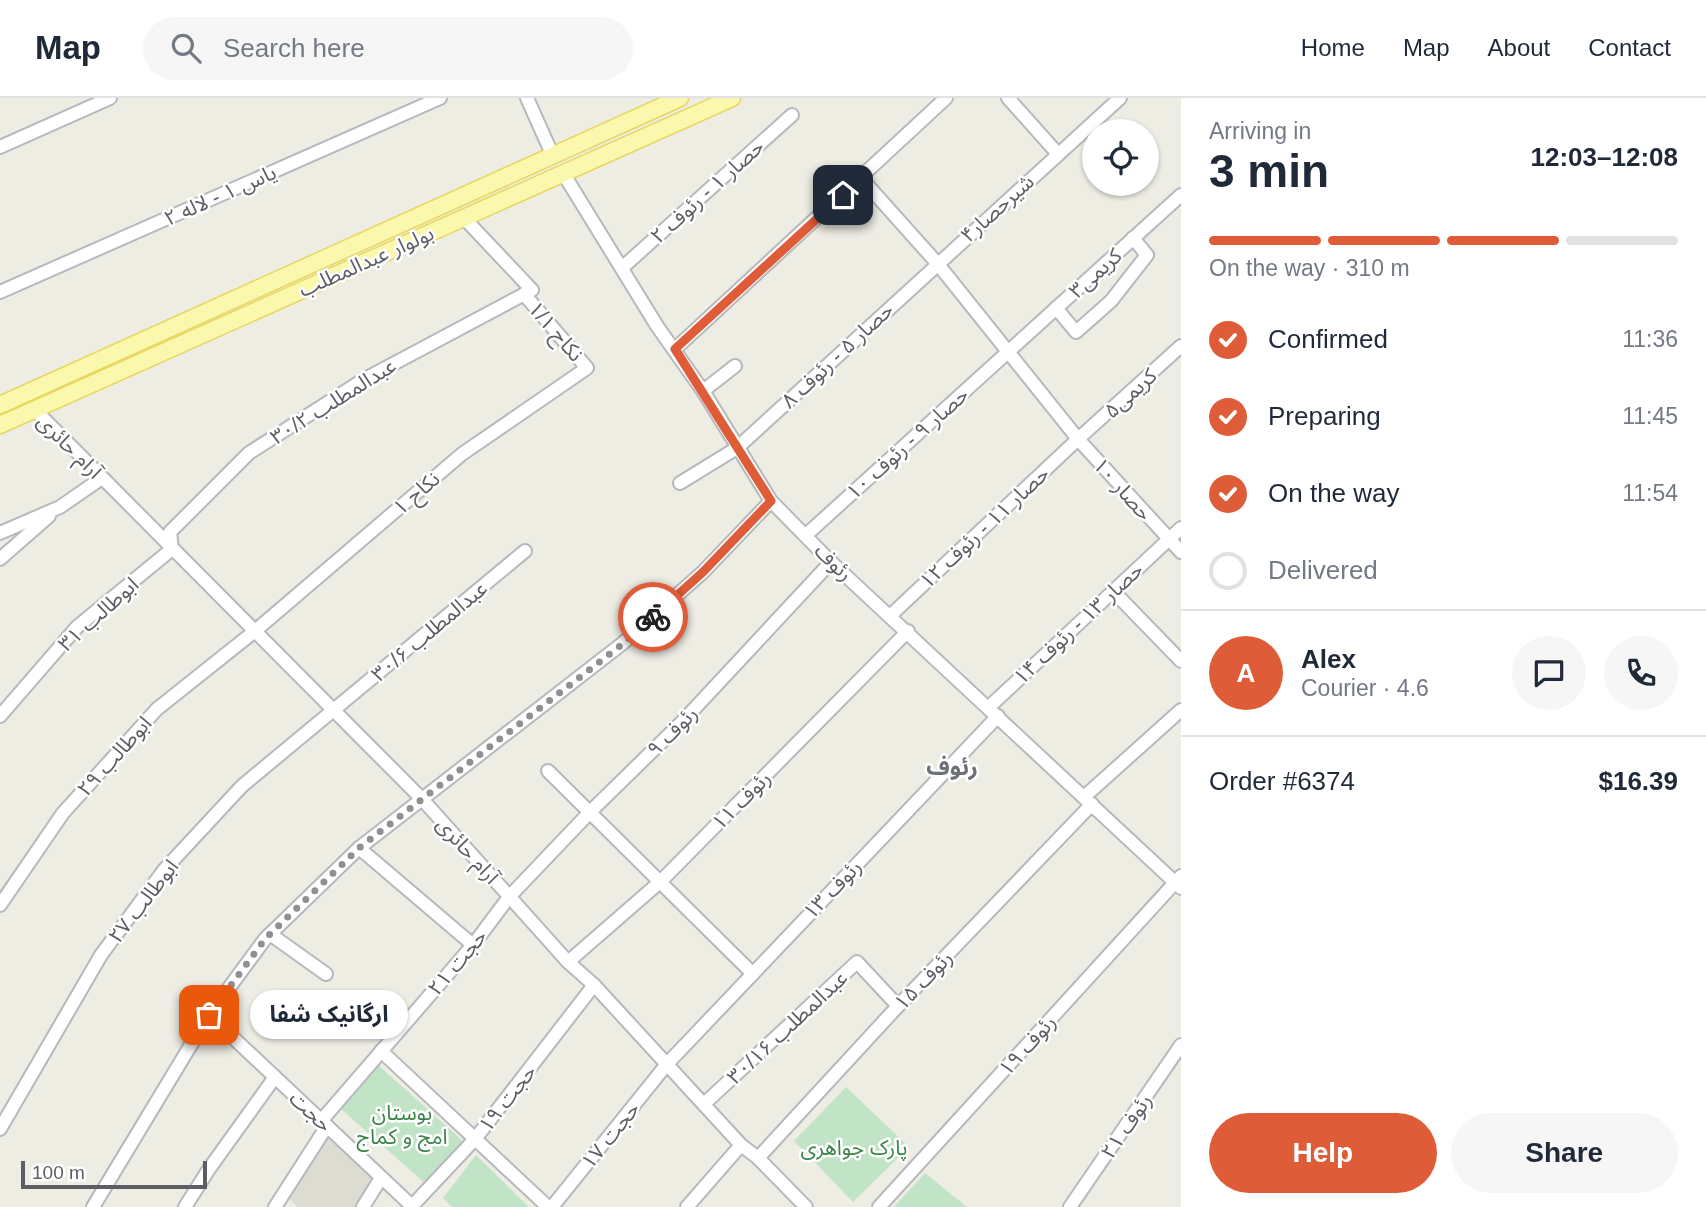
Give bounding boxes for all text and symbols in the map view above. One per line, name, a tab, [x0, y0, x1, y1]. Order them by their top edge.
search box	[143, 17, 633, 80]
text: Map	[35, 29, 101, 66]
icon: search	[167, 29, 205, 67]
text: Search here	[223, 33, 365, 63]
text: Home	[1301, 34, 1365, 61]
text: Map	[1403, 34, 1450, 61]
text: About	[1488, 34, 1550, 61]
text: Contact	[1588, 34, 1671, 61]
text: Arriving in	[1209, 118, 1311, 144]
map controls	[1082, 119, 1159, 196]
button: locate	[1082, 119, 1159, 196]
street label: حصار ۱ - رئوف ۲	[646, 134, 769, 248]
text: 12:03–12:08	[1531, 142, 1678, 172]
text: 3 min	[1209, 145, 1329, 197]
street label: یاس ۱ - لاله ۲	[160, 160, 280, 231]
pin	[813, 165, 873, 225]
street label: شیرحصار۴	[956, 169, 1039, 247]
icon: home	[824, 176, 862, 214]
street label: بولوار عبدالمطلب	[295, 221, 437, 302]
street label: کریمی۳	[1064, 243, 1127, 303]
text: On the way · 310 m	[1209, 255, 1410, 281]
street label: نکاح ۱/۱	[521, 296, 588, 368]
street label: حصار ۵ - رئوف ۸	[777, 298, 898, 413]
icon: check	[1209, 321, 1247, 359]
text: Confirmed	[1268, 324, 1388, 354]
text: 11:36	[1622, 326, 1678, 352]
street label: عبدالمطلب ۳۰/۲	[266, 353, 400, 449]
street label: کریمی۵	[1099, 363, 1162, 423]
street label: حصار ۹ - رئوف ۱۰	[841, 382, 973, 504]
icon: check	[1209, 398, 1247, 436]
text: Preparing	[1268, 401, 1381, 431]
text: 11:45	[1622, 403, 1678, 429]
street label: آرام حائری	[30, 409, 108, 487]
street label: حصار ۱۰	[1088, 453, 1157, 526]
street label: حصار ۱۱ - رئوف ۱۲	[915, 461, 1054, 593]
street label: نکاح ۱	[388, 467, 446, 522]
icon: check	[1209, 475, 1247, 513]
text: On the way	[1268, 478, 1400, 508]
text: 11:54	[1622, 480, 1678, 506]
street label: رئوف	[810, 539, 858, 586]
text: Delivered	[1268, 555, 1378, 585]
street label: حصار ۱۳ - رئوف ۱۴	[1009, 557, 1148, 689]
street label: ابوطالب ۳۱	[53, 572, 143, 656]
street label: عبدالمطلب ۳۰/۶	[367, 576, 492, 686]
courier	[618, 582, 688, 652]
icon: bike	[634, 598, 672, 636]
button: chat	[1512, 636, 1586, 710]
button: phone	[1604, 636, 1678, 710]
text: Alex	[1301, 644, 1356, 674]
text: A	[1237, 658, 1255, 688]
text: Courier · 4.6	[1301, 675, 1429, 701]
street label: رئوف ۹	[642, 701, 702, 761]
street label: ابوطالب ۲۹	[72, 711, 156, 801]
district label: رئوف	[926, 754, 978, 781]
street label: رئوف ۱۱	[707, 766, 776, 835]
text: Order #6374	[1209, 766, 1355, 796]
text: $16.39	[1598, 766, 1678, 796]
street label: آرام حائری	[428, 812, 504, 892]
street label: ابوطالب ۲۷	[103, 855, 183, 948]
street label: رئوف ۱۳	[798, 855, 866, 924]
street label: حجت ۲۱	[423, 925, 491, 999]
street label: رئوف ۱۵	[889, 946, 957, 1015]
street label: عبدالمطلب ۳۰/۱۶	[722, 966, 852, 1089]
pin	[179, 985, 239, 1045]
callout: ارگانیک شفا	[251, 990, 408, 1040]
icon: bag	[190, 996, 228, 1034]
text: ارگانیک شفا	[270, 1001, 388, 1027]
street label: رئوف ۱۹	[994, 1010, 1061, 1081]
street label: حجت ۱۹	[474, 1060, 540, 1136]
street label: حجت	[285, 1086, 337, 1136]
street label: رئوف ۲۱	[1096, 1089, 1157, 1163]
street label: حجت ۱۷	[576, 1097, 644, 1173]
park label: بوستان امج و کماج	[356, 1101, 448, 1152]
button: Help	[1209, 1113, 1437, 1193]
button: Share	[1451, 1113, 1678, 1193]
park label: پارک جواهری	[800, 1136, 908, 1161]
scale bar	[21, 1158, 206, 1190]
text: 100 m	[32, 1162, 85, 1183]

